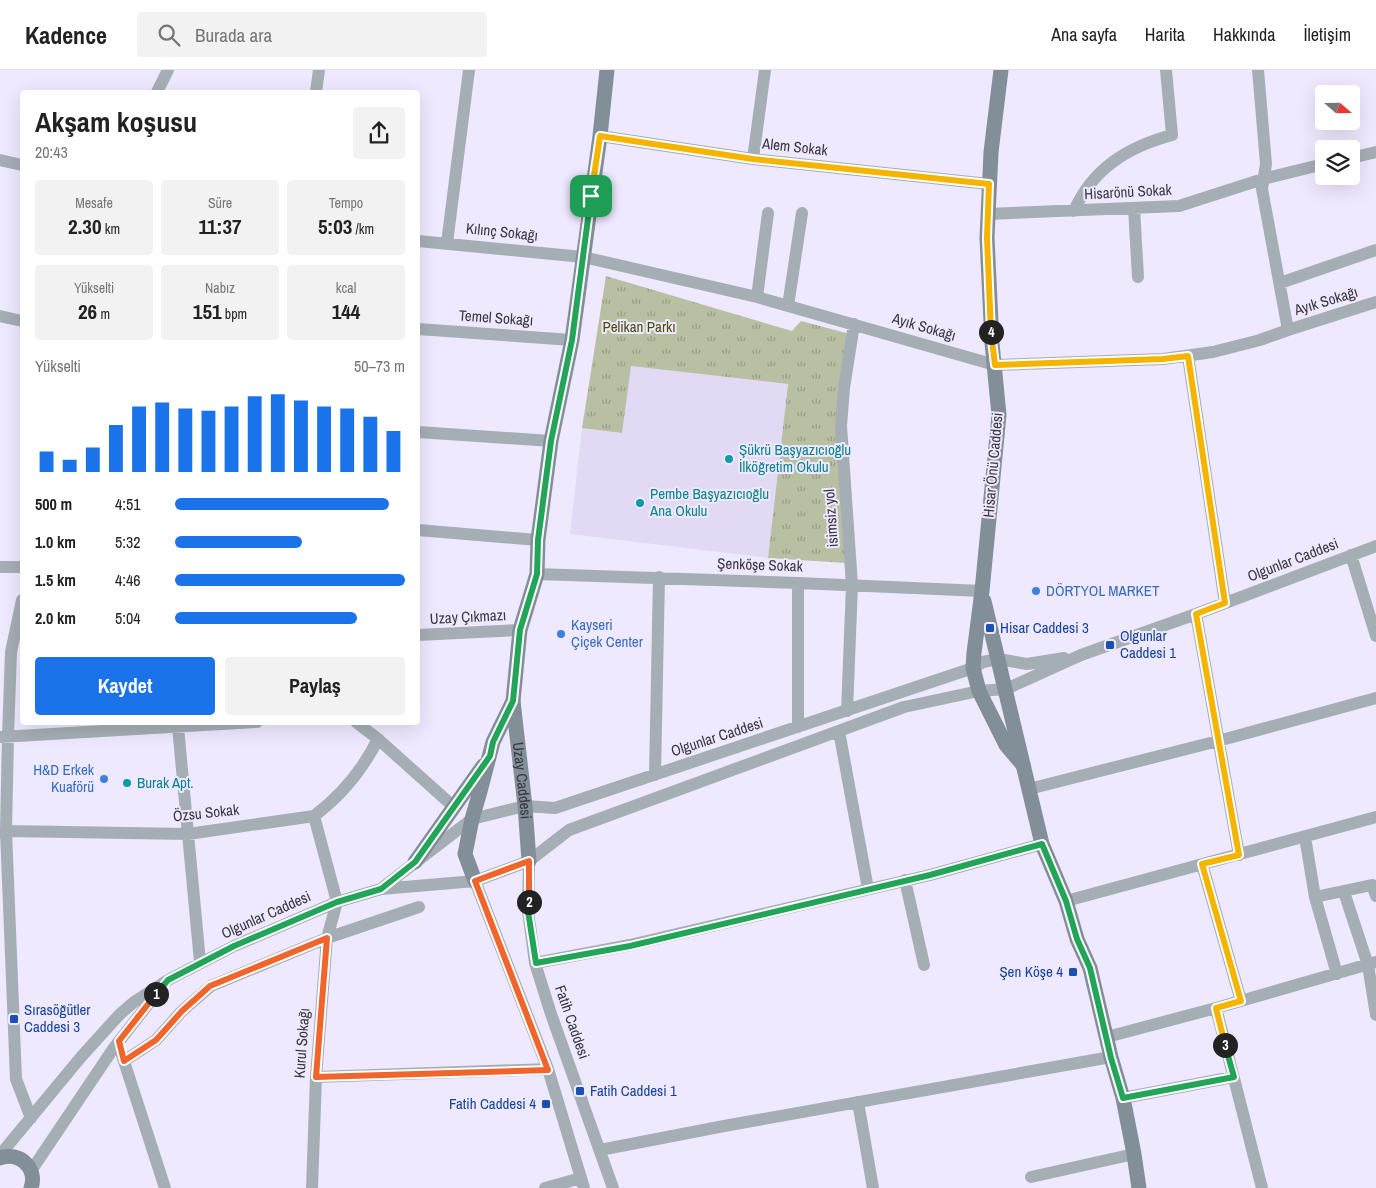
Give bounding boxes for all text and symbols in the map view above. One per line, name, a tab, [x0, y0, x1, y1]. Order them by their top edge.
search box	[137, 12, 487, 57]
text: Kadence	[25, 19, 107, 51]
icon: search	[155, 21, 183, 49]
text: Burada ara	[195, 22, 272, 48]
text: Ana sayfa	[1051, 22, 1117, 47]
text: Harita	[1145, 22, 1185, 47]
text: Hakkında	[1213, 22, 1275, 47]
text: İletişim	[1303, 22, 1351, 47]
north arrow	[1315, 85, 1360, 130]
map controls	[1315, 85, 1360, 185]
text: Akşam koşusu	[35, 103, 197, 141]
button: share	[353, 107, 405, 159]
street label: Alem Sokak	[760, 133, 830, 160]
button: layers	[1315, 140, 1360, 185]
text: 20:43	[35, 141, 68, 163]
pin	[570, 175, 612, 217]
street label: Hisarönü Sokak	[1084, 179, 1173, 204]
icon: arrive	[577, 182, 605, 210]
text: Mesafe	[75, 194, 113, 212]
text: Süre	[208, 194, 232, 212]
text: Tempo	[329, 194, 363, 212]
text: 2.30	[68, 212, 102, 241]
text: 11:37	[198, 212, 242, 241]
text: 5:03	[318, 212, 352, 241]
street label: Kılınç Sokağı	[465, 217, 539, 246]
text: km	[102, 220, 120, 238]
text: /km	[352, 220, 374, 238]
text: Yükselti	[74, 279, 114, 297]
text: Nabız	[205, 279, 235, 297]
text: kcal	[336, 279, 356, 297]
street label: Ayık Sokağı	[1291, 281, 1360, 320]
text: 26	[78, 297, 97, 326]
text: 151	[193, 297, 222, 326]
text: 144	[332, 297, 360, 326]
street label: Temel Sokağı	[458, 304, 534, 331]
text: m	[97, 305, 110, 323]
text: bpm	[222, 305, 247, 323]
street label: Ayık Sokağı	[889, 307, 958, 346]
park label: Pelikan Parkı	[602, 316, 676, 337]
pin: 4	[978, 320, 1004, 344]
text: 4	[988, 323, 995, 341]
text: Yükselti	[35, 355, 81, 377]
text: 50–73 m	[354, 355, 405, 377]
street label: Hisar Önü Caddesi	[977, 412, 1008, 518]
place label: Şükrü Başyazıcıoğlu İlköğretim Okulu	[739, 439, 851, 477]
marker: Şükrü Başyazıcıoğlu İlköğretim Okulu	[723, 453, 735, 465]
place label: Pembe Başyazıcıoğlu Ana Okulu	[649, 483, 769, 521]
street label: isimsiz yol	[818, 488, 843, 548]
text: 500 m	[35, 493, 72, 515]
text: 4:51	[115, 493, 141, 515]
marker: Pembe Başyazıcıoğlu Ana Okulu	[634, 497, 646, 509]
text: 1.0 km	[35, 531, 76, 553]
text: 5:32	[115, 531, 141, 553]
street label: Olgunlar Caddesi	[1244, 533, 1341, 586]
street label: Şenköşe Sokak	[717, 553, 804, 577]
text: 1.5 km	[35, 569, 76, 591]
text: 4:46	[115, 569, 141, 591]
place label: DÖRTYOL MARKET	[1046, 580, 1160, 601]
marker: DÖRTYOL MARKET	[1030, 585, 1042, 597]
street label: Uzay Çıkmazı	[429, 604, 507, 629]
text: 2.0 km	[35, 607, 76, 629]
text: 5:04	[115, 607, 141, 629]
place label: Kayseri Çiçek Center	[571, 614, 643, 652]
place label: Hisar Caddesi 3	[1000, 617, 1089, 638]
marker: Hisar Caddesi 3	[984, 622, 996, 634]
place label: Olgunlar Caddesi 1	[1120, 625, 1176, 663]
marker: Kayseri Çiçek Center	[555, 628, 567, 640]
marker: Olgunlar Caddesi 1	[1104, 639, 1116, 651]
button: Kaydet	[35, 657, 215, 715]
button: Paylaş	[225, 657, 405, 715]
street label: Olgunlar Caddesi	[668, 712, 766, 761]
street label: Uzay Caddesi	[508, 741, 537, 820]
place label: H&D Erkek Kuaförü	[33, 759, 95, 797]
place label: Burak Apt.	[137, 772, 194, 793]
marker: H&D Erkek Kuaförü	[98, 773, 110, 785]
marker: Burak Apt.	[121, 777, 133, 789]
street label: Özsu Sokak	[172, 799, 241, 826]
street label: Olgunlar Caddesi	[218, 885, 314, 944]
pin: 2	[516, 890, 542, 914]
text: 2	[526, 893, 533, 911]
place label: Şen Köşe 4	[999, 961, 1063, 982]
marker: Şen Köşe 4	[1067, 966, 1079, 978]
pin: 1	[144, 982, 168, 1006]
street label: Fatih Caddesi	[550, 982, 595, 1062]
text: 1	[153, 985, 160, 1003]
place label: Sırasöğütler Caddesi 3	[24, 999, 90, 1037]
street label: Kurul Sokağı	[289, 1007, 314, 1079]
marker: Sırasöğütler Caddesi 3	[8, 1013, 20, 1025]
pin: 3	[1212, 1032, 1238, 1058]
text: 3	[1222, 1036, 1229, 1054]
place label: Fatih Caddesi 1	[590, 1080, 677, 1101]
marker: Fatih Caddesi 1	[574, 1085, 586, 1097]
place label: Fatih Caddesi 4	[449, 1093, 536, 1114]
marker: Fatih Caddesi 4	[540, 1098, 552, 1110]

